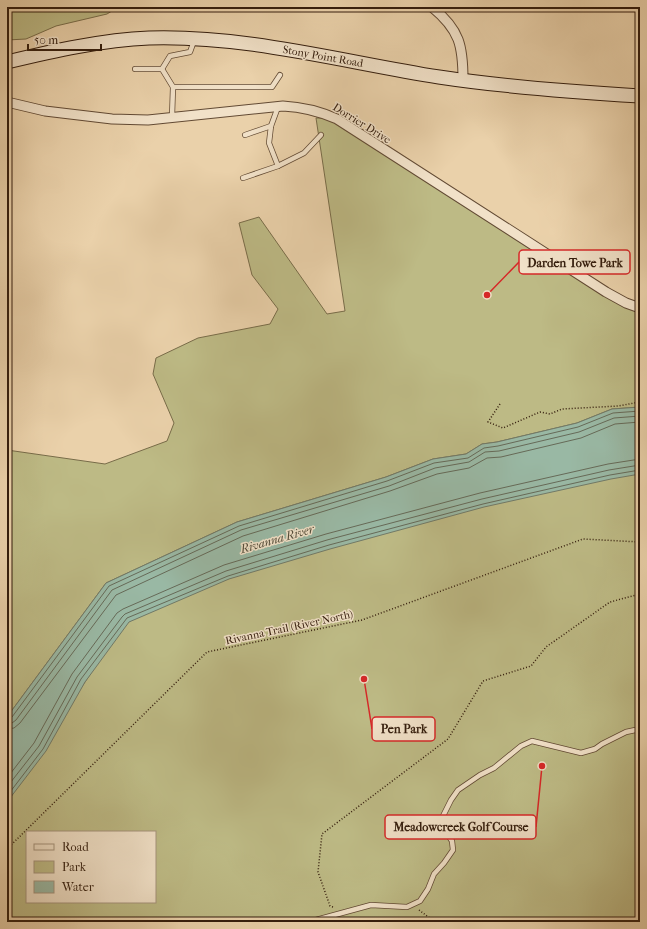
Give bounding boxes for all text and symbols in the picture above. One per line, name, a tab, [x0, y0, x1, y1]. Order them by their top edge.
scale bar	[28, 26, 101, 52]
text: 50 m	[34, 33, 58, 47]
street label: Stony Point Road	[282, 43, 365, 70]
street label: Dorrier Drive	[330, 100, 394, 147]
callout: Darden Towe Park	[519, 250, 630, 274]
text: Darden Towe Park	[527, 256, 624, 270]
water label: Rivanna River	[238, 521, 317, 556]
street label: Rivanna Trail (River North)	[224, 608, 354, 647]
callout: Pen Park	[372, 717, 435, 741]
text: Pen Park	[381, 722, 428, 736]
callout: Meadowcreek Golf Course	[385, 815, 536, 839]
text: Meadowcreek Golf Course	[393, 820, 529, 834]
legend	[26, 831, 156, 903]
text: Road	[62, 840, 89, 854]
text: Park	[62, 860, 87, 874]
text: Water	[61, 880, 95, 894]

